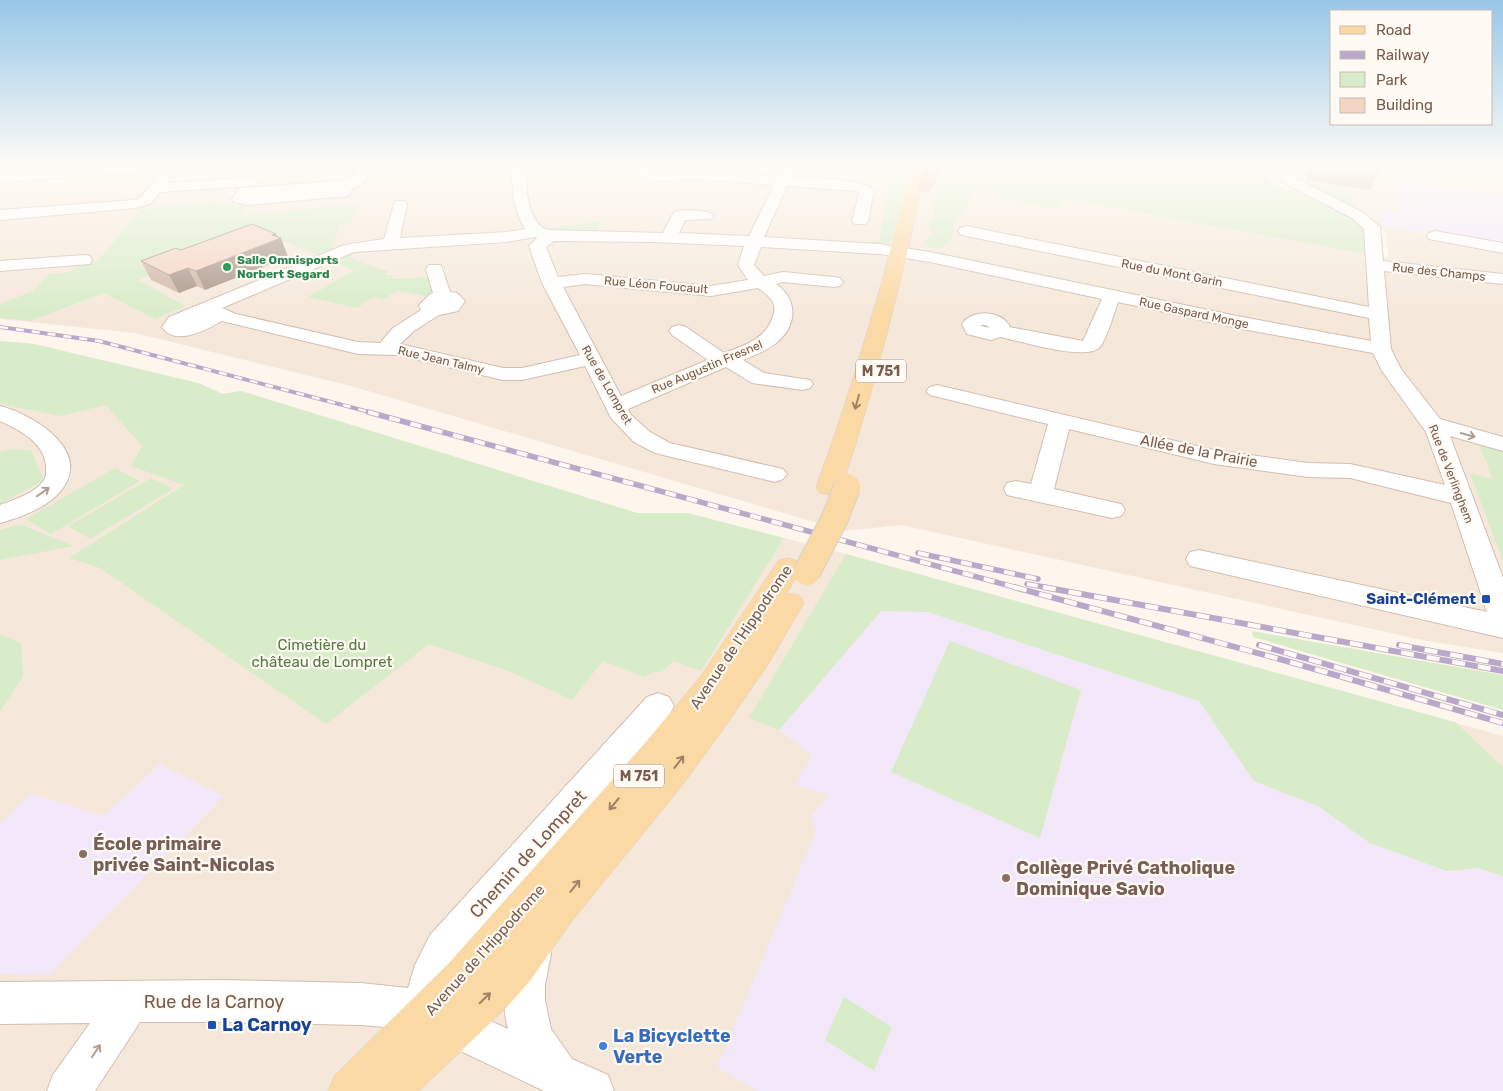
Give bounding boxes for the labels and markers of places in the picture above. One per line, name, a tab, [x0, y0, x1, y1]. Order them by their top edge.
place label: Salle Omnisports Norbert Segard	[237, 253, 339, 281]
marker: Salle Omnisports Norbert Segard	[221, 261, 233, 273]
place label: Saint-Clément	[1366, 590, 1476, 608]
marker: Saint-Clément	[1480, 593, 1492, 605]
place label: École primaire privée Saint-Nicolas	[93, 833, 275, 876]
marker: École primaire privée Saint-Nicolas	[77, 848, 89, 860]
place label: Collège Privé Catholique Dominique Savio	[1016, 857, 1235, 900]
marker: Collège Privé Catholique Dominique Savio	[1000, 872, 1012, 884]
place label: La Carnoy	[222, 1014, 312, 1036]
marker: La Carnoy	[206, 1019, 218, 1031]
place label: La Bicyclette Verte	[613, 1025, 731, 1068]
marker: La Bicyclette Verte	[597, 1040, 609, 1052]

